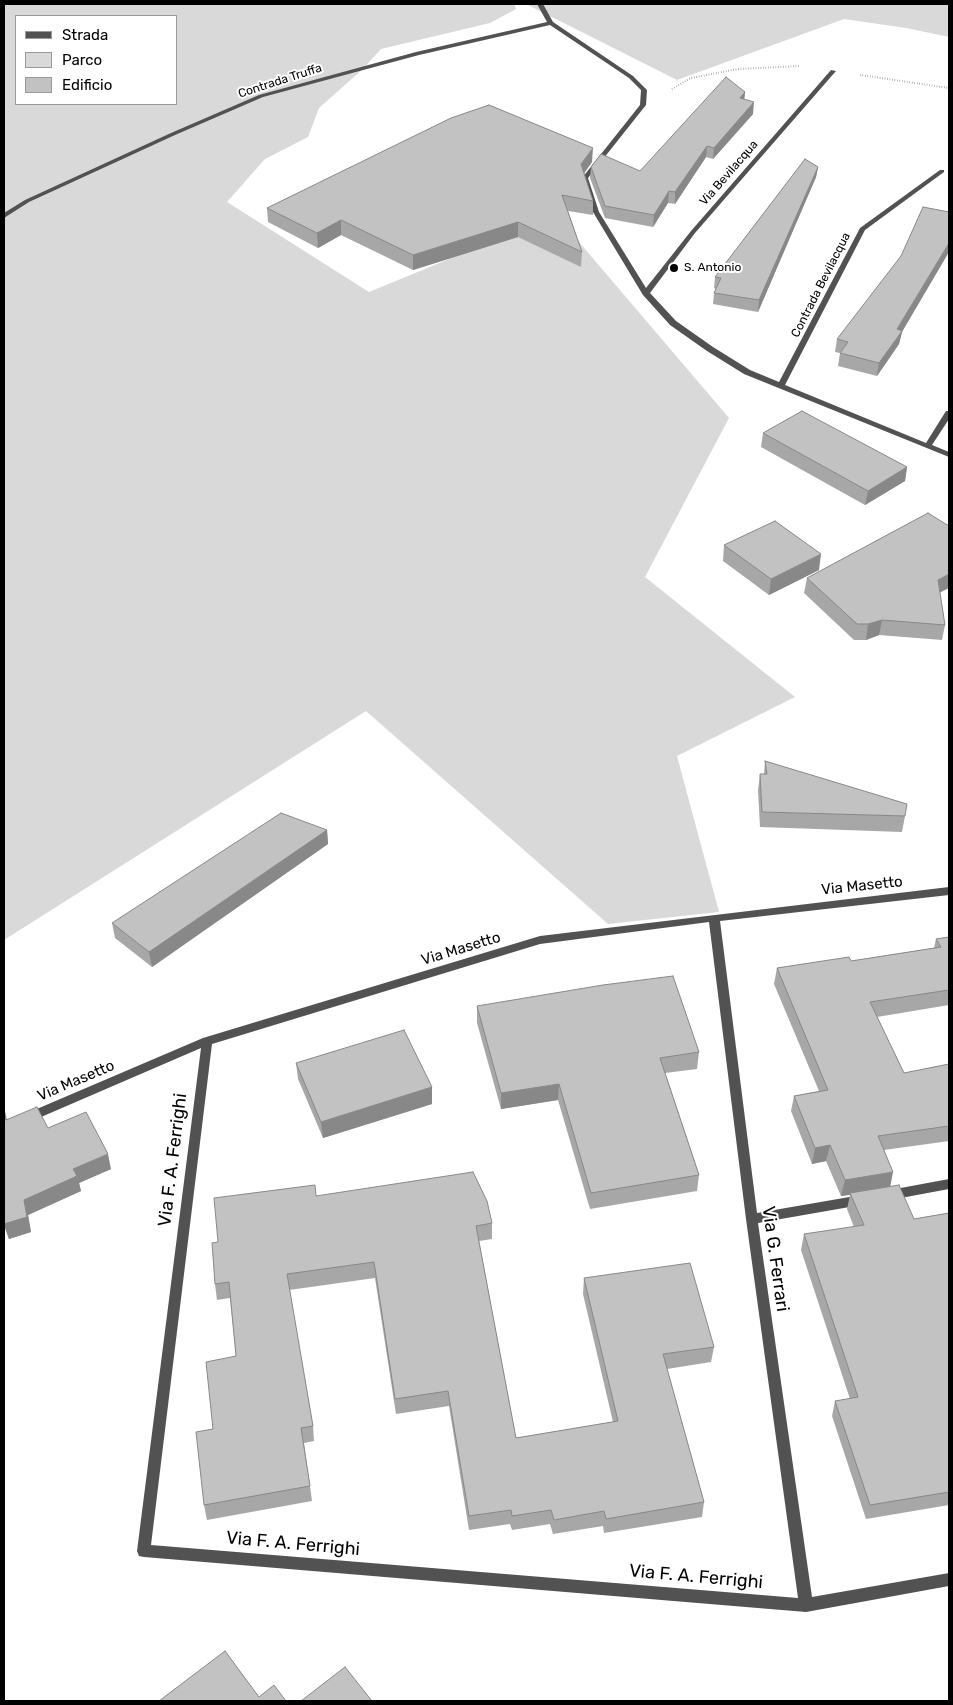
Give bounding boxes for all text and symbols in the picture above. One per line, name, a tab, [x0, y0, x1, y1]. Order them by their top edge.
legend	[15, 15, 178, 105]
text: Strada	[62, 26, 108, 44]
text: Parco	[62, 51, 102, 69]
street label: Contrada Truffa	[236, 61, 324, 101]
text: Edificio	[62, 76, 112, 94]
street label: Via Bevilacqua	[697, 138, 761, 208]
street label: Contrada Bevilacqua	[788, 230, 854, 340]
place label: S. Antonio	[684, 261, 741, 275]
marker: S. Antonio	[668, 262, 680, 274]
street label: Via Masetto	[820, 873, 904, 899]
street label: Via Masetto	[419, 928, 503, 970]
street label: Via Masetto	[35, 1057, 117, 1105]
street label: Via F. A. Ferrighi	[154, 1092, 192, 1228]
street label: Via G. Ferrari	[757, 1205, 793, 1313]
street label: Via F. A. Ferrighi	[225, 1527, 361, 1561]
street label: Via F. A. Ferrighi	[628, 1560, 764, 1594]

